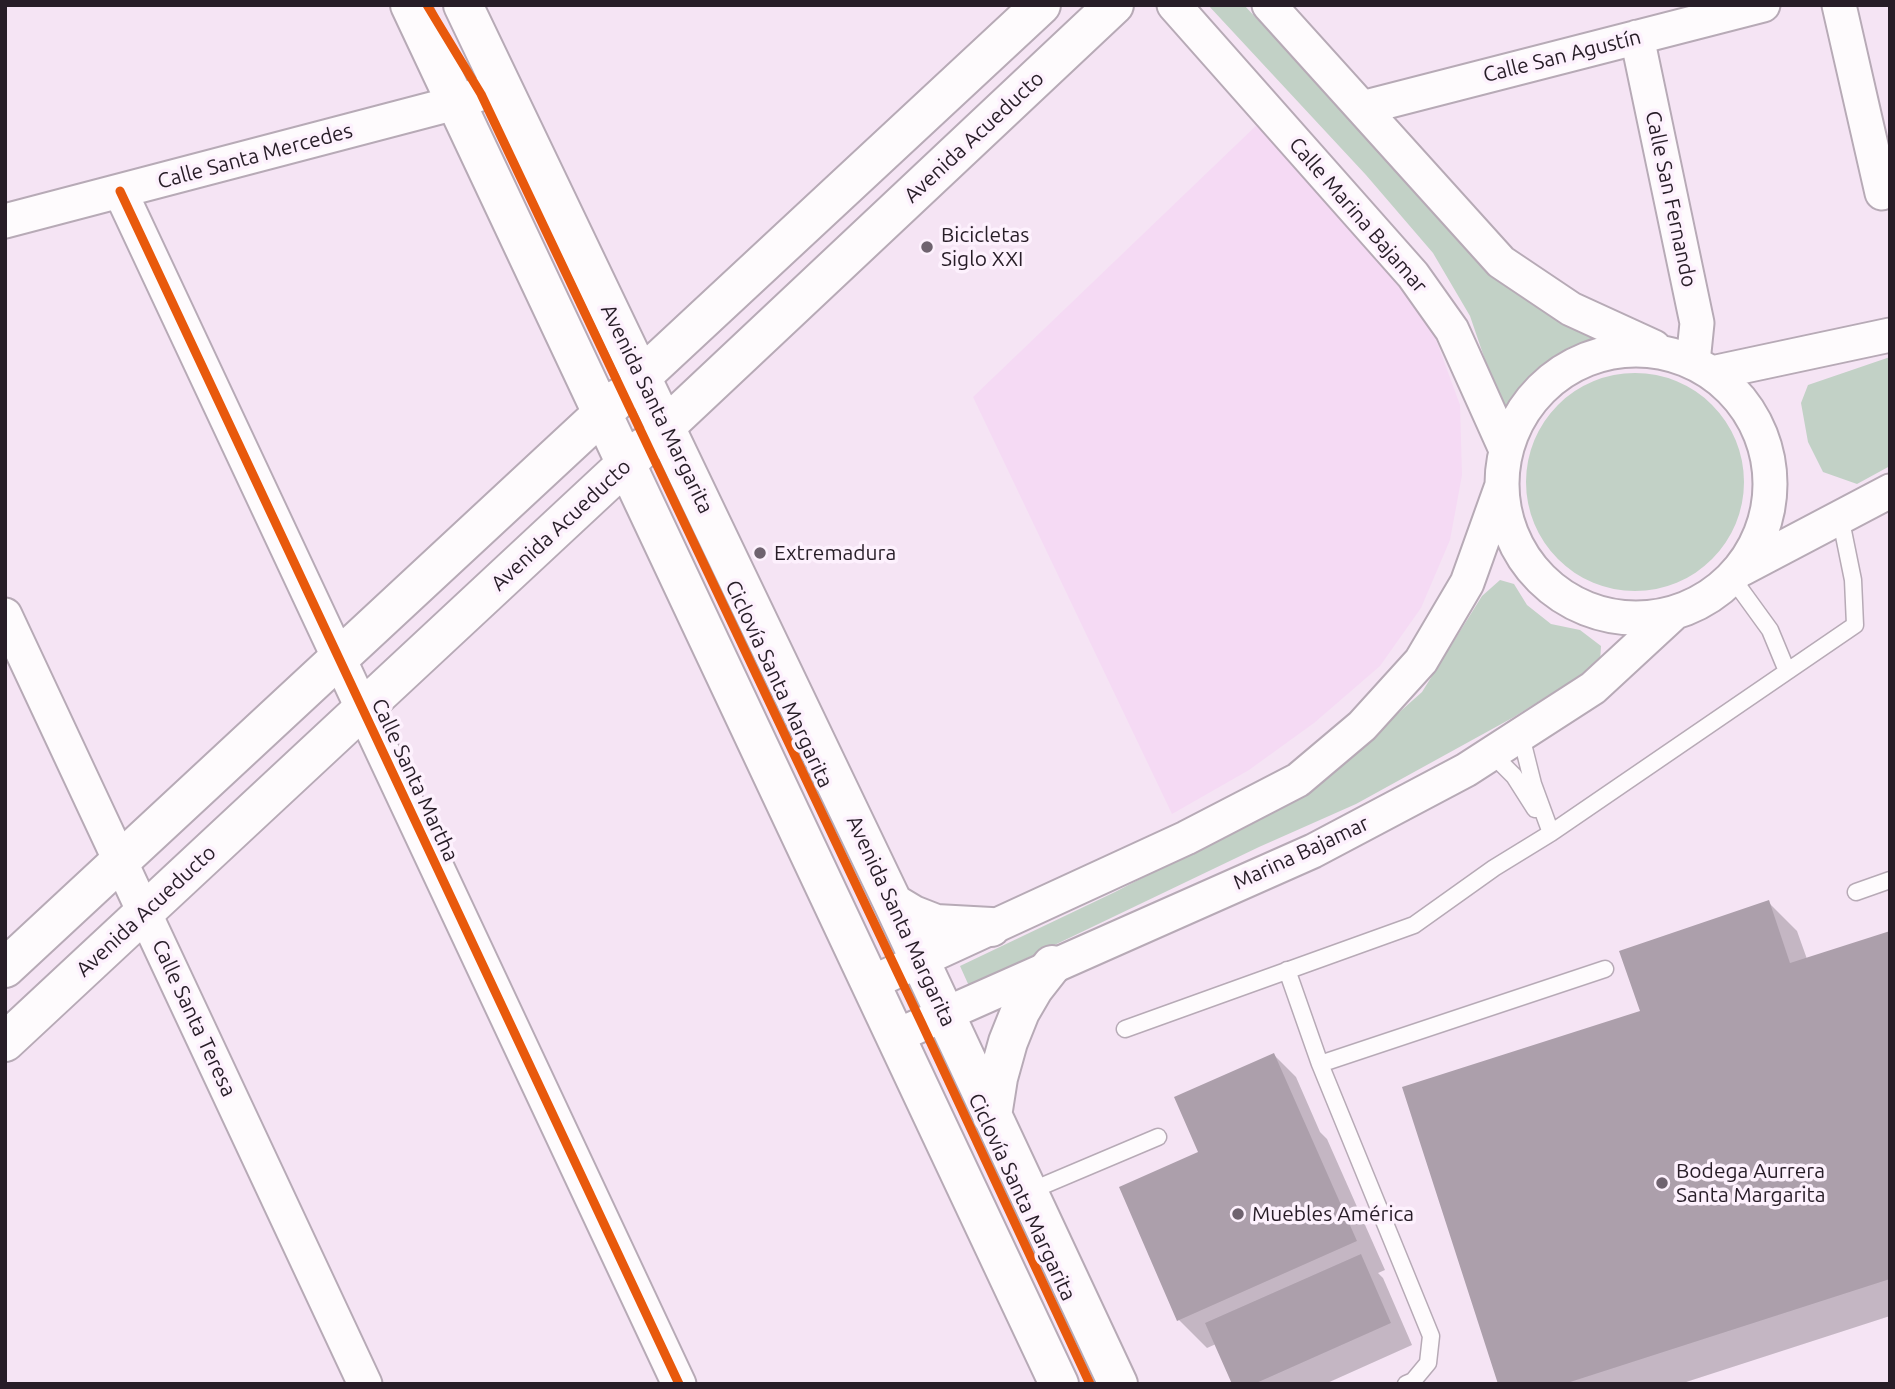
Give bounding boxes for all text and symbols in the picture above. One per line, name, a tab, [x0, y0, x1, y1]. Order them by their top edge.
street label: Calle San Agustín	[1480, 24, 1644, 88]
street label: Avenida Acueducto	[899, 66, 1049, 208]
street label: Calle San Fernando	[1640, 109, 1702, 289]
street label: Calle Santa Mercedes	[155, 118, 355, 194]
street label: Calle Marina Bajamar	[1284, 132, 1432, 298]
place label: Bicicletas Siglo XXI	[941, 222, 1029, 272]
marker: Bicicletas Siglo XXI	[919, 239, 935, 255]
street label: Avenida Santa Margarita	[595, 300, 719, 518]
street label: Avenida Acueducto	[486, 454, 636, 596]
place label: Extremadura	[774, 540, 896, 566]
marker: Extremadura	[752, 545, 768, 561]
street label: Ciclovía Santa Margarita	[720, 576, 838, 792]
street label: Calle Santa Martha	[366, 695, 464, 865]
street label: Marina Bajamar	[1229, 811, 1373, 895]
street label: Avenida Santa Margarita	[841, 812, 961, 1030]
street label: Avenida Acueducto	[71, 840, 221, 982]
street label: Calle Santa Teresa	[147, 935, 241, 1101]
street label: Ciclovía Santa Margarita	[963, 1089, 1081, 1305]
place label: Bodega Aurrera Santa Margarita	[1676, 1158, 1826, 1208]
marker: Bodega Aurrera Santa Margarita	[1654, 1175, 1670, 1191]
place label: Muebles América	[1252, 1201, 1414, 1227]
marker: Muebles América	[1230, 1206, 1246, 1222]

